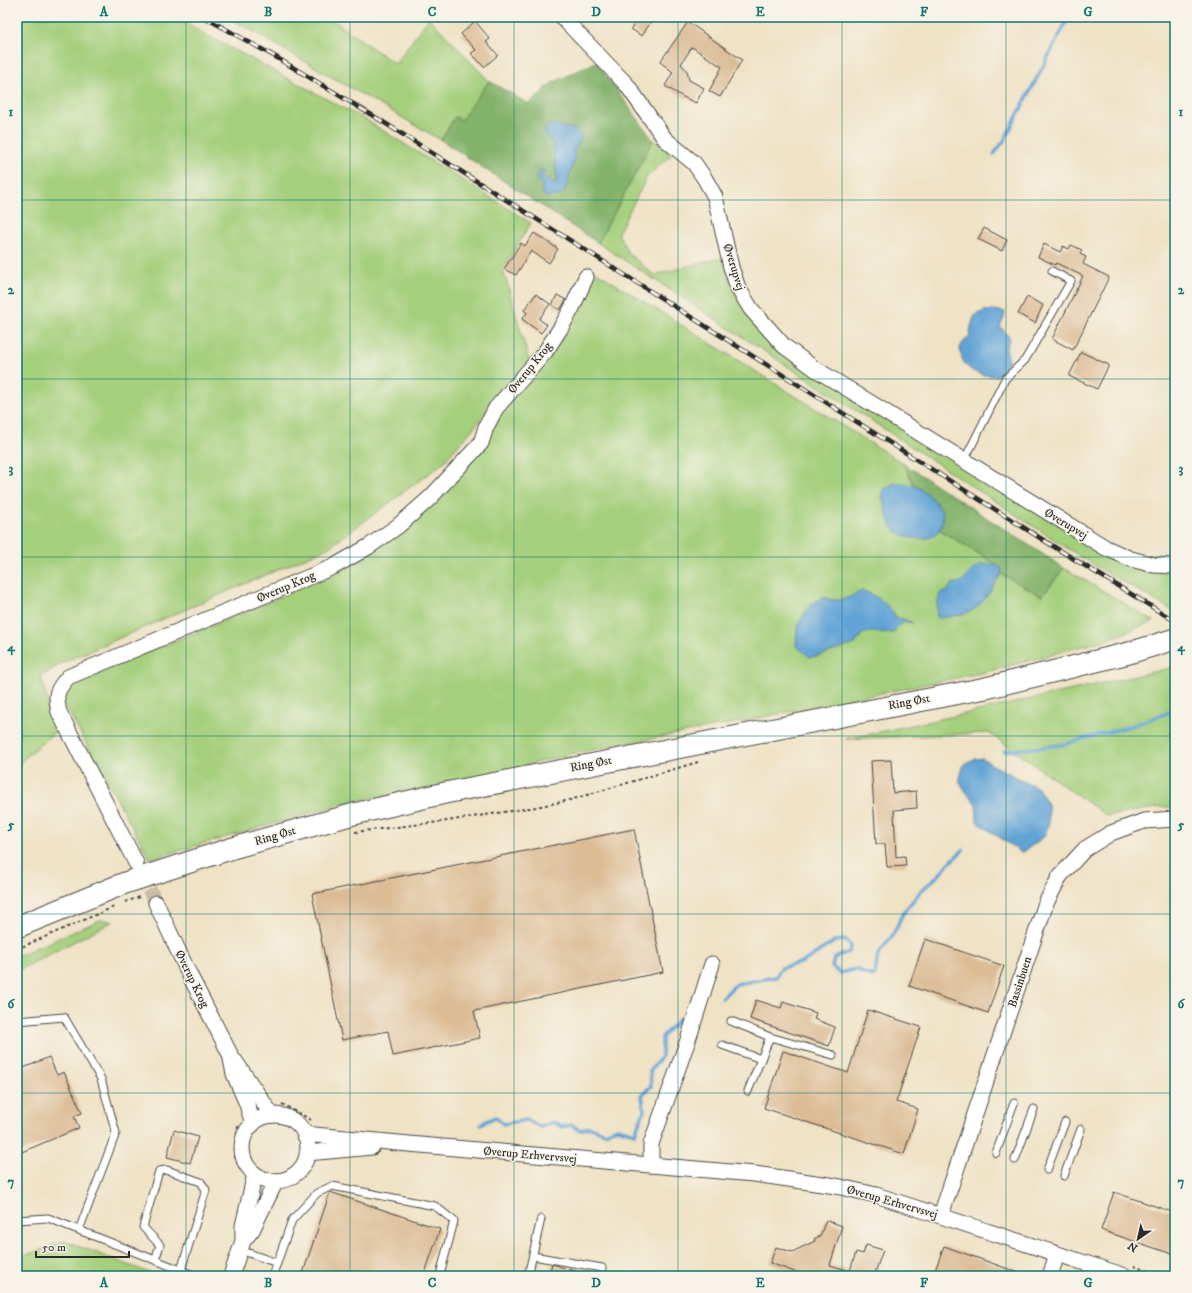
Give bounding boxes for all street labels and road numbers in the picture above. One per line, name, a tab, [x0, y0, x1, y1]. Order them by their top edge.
street label: Øverupvej	[720, 242, 748, 292]
street label: Øverup Krog	[505, 339, 555, 397]
street label: Øverupvej	[1042, 505, 1091, 543]
street label: Øverup Krog	[254, 568, 318, 606]
street label: Ring Øst	[887, 691, 931, 713]
street label: Ring Øst	[569, 753, 613, 775]
street label: Ring Øst	[253, 823, 297, 849]
street label: Øverup Krog	[172, 948, 212, 1010]
street label: Bassinbuen	[1005, 954, 1036, 1009]
street label: Øverup Erhvervsvej	[483, 1143, 578, 1167]
street label: Øverup Erhvervsvej	[845, 1182, 939, 1222]

